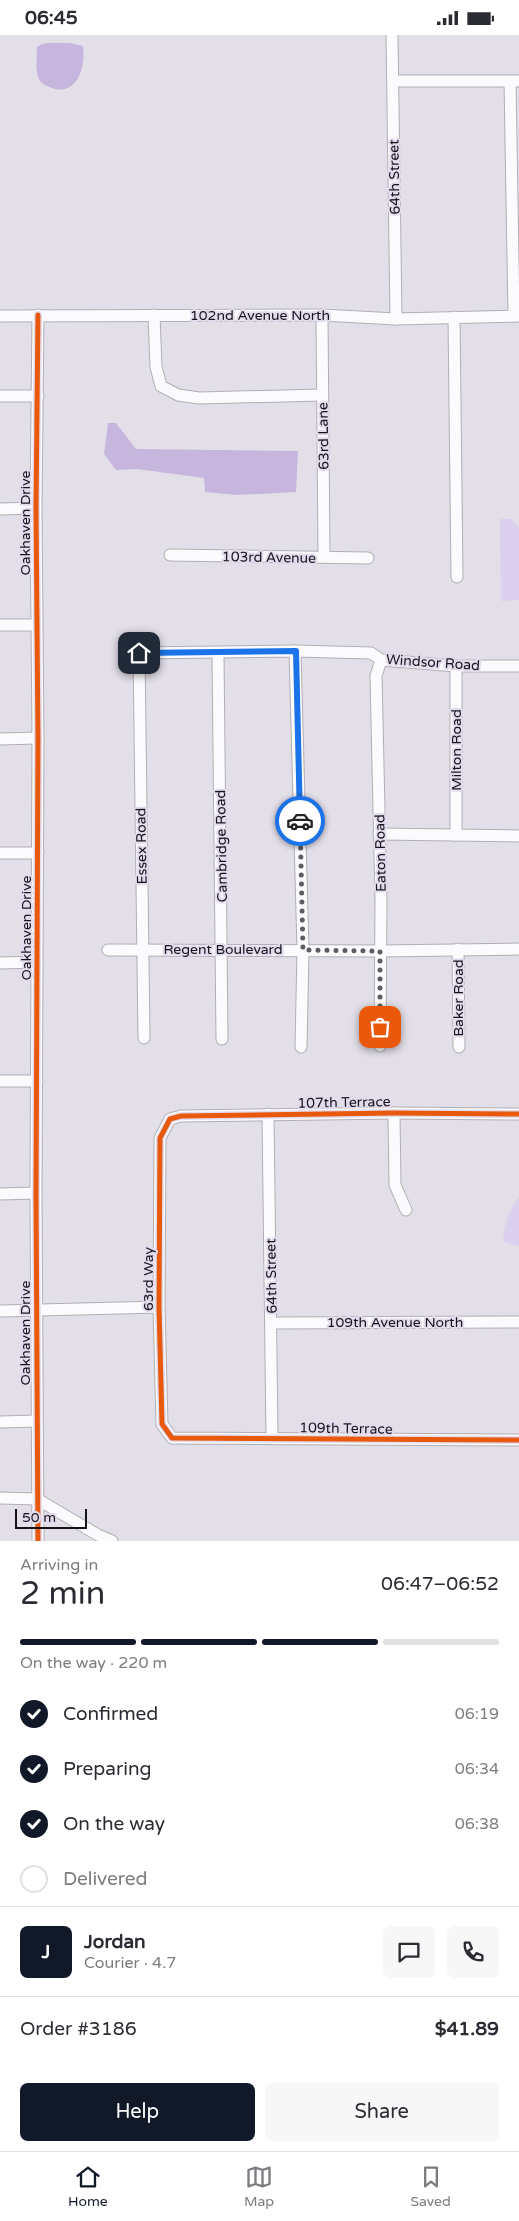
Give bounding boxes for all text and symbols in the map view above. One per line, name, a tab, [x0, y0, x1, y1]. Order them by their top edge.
text: 06:45	[25, 7, 78, 29]
street label: 64th Street	[385, 139, 404, 215]
street label: 102nd Avenue North	[190, 307, 330, 324]
street label: 63rd Lane	[314, 402, 333, 470]
street label: Oakhaven Drive	[17, 470, 34, 575]
street label: 103rd Avenue	[222, 548, 316, 567]
pin	[118, 632, 160, 674]
icon: home	[125, 639, 153, 667]
street label: Windsor Road	[385, 651, 481, 674]
street label: Milton Road	[448, 709, 465, 791]
street label: Cambridge Road	[212, 790, 231, 902]
courier	[275, 796, 325, 846]
icon: car	[286, 807, 314, 835]
street label: Essex Road	[132, 808, 151, 884]
street label: Eaton Road	[371, 814, 390, 892]
street label: Oakhaven Drive	[18, 875, 35, 980]
street label: Regent Boulevard	[163, 941, 283, 958]
street label: Baker Road	[450, 959, 467, 1037]
pin	[359, 1006, 401, 1048]
icon: bag	[366, 1013, 394, 1041]
street label: 107th Terrace	[297, 1093, 391, 1112]
street label: 64th Street	[262, 1238, 281, 1314]
street label: 63rd Way	[140, 1246, 157, 1311]
street label: Oakhaven Drive	[17, 1280, 34, 1385]
street label: 109th Avenue North	[327, 1314, 463, 1331]
street label: 109th Terrace	[299, 1419, 393, 1438]
scale bar	[15, 1506, 88, 1529]
text: 50 m	[22, 1509, 56, 1526]
text: Arriving in	[20, 1555, 98, 1575]
text: 06:47–06:52	[381, 1573, 499, 1595]
text: 2 min	[20, 1575, 105, 1613]
text: On the way · 220 m	[20, 1653, 167, 1673]
icon: check	[20, 1700, 48, 1728]
text: Confirmed	[63, 1703, 158, 1725]
text: 06:19	[455, 1704, 499, 1724]
icon: check	[20, 1755, 48, 1783]
text: Preparing	[63, 1758, 152, 1780]
text: 06:34	[455, 1759, 499, 1779]
icon: check	[20, 1810, 48, 1838]
text: On the way	[63, 1813, 165, 1835]
text: 06:38	[455, 1814, 499, 1834]
text: Delivered	[63, 1868, 148, 1890]
button: chat	[383, 1926, 435, 1978]
button: phone	[447, 1926, 499, 1978]
text: Jordan	[84, 1931, 146, 1953]
text: J	[42, 1941, 50, 1963]
text: Courier · 4.7	[84, 1953, 176, 1973]
text: Order #3186	[20, 2018, 137, 2040]
text: $41.89	[435, 2018, 499, 2040]
button: Help	[20, 2083, 255, 2141]
button: Share	[265, 2083, 499, 2141]
tab: Home	[68, 2163, 108, 2210]
tab: Map	[244, 2163, 274, 2210]
tab: Saved	[410, 2163, 451, 2210]

